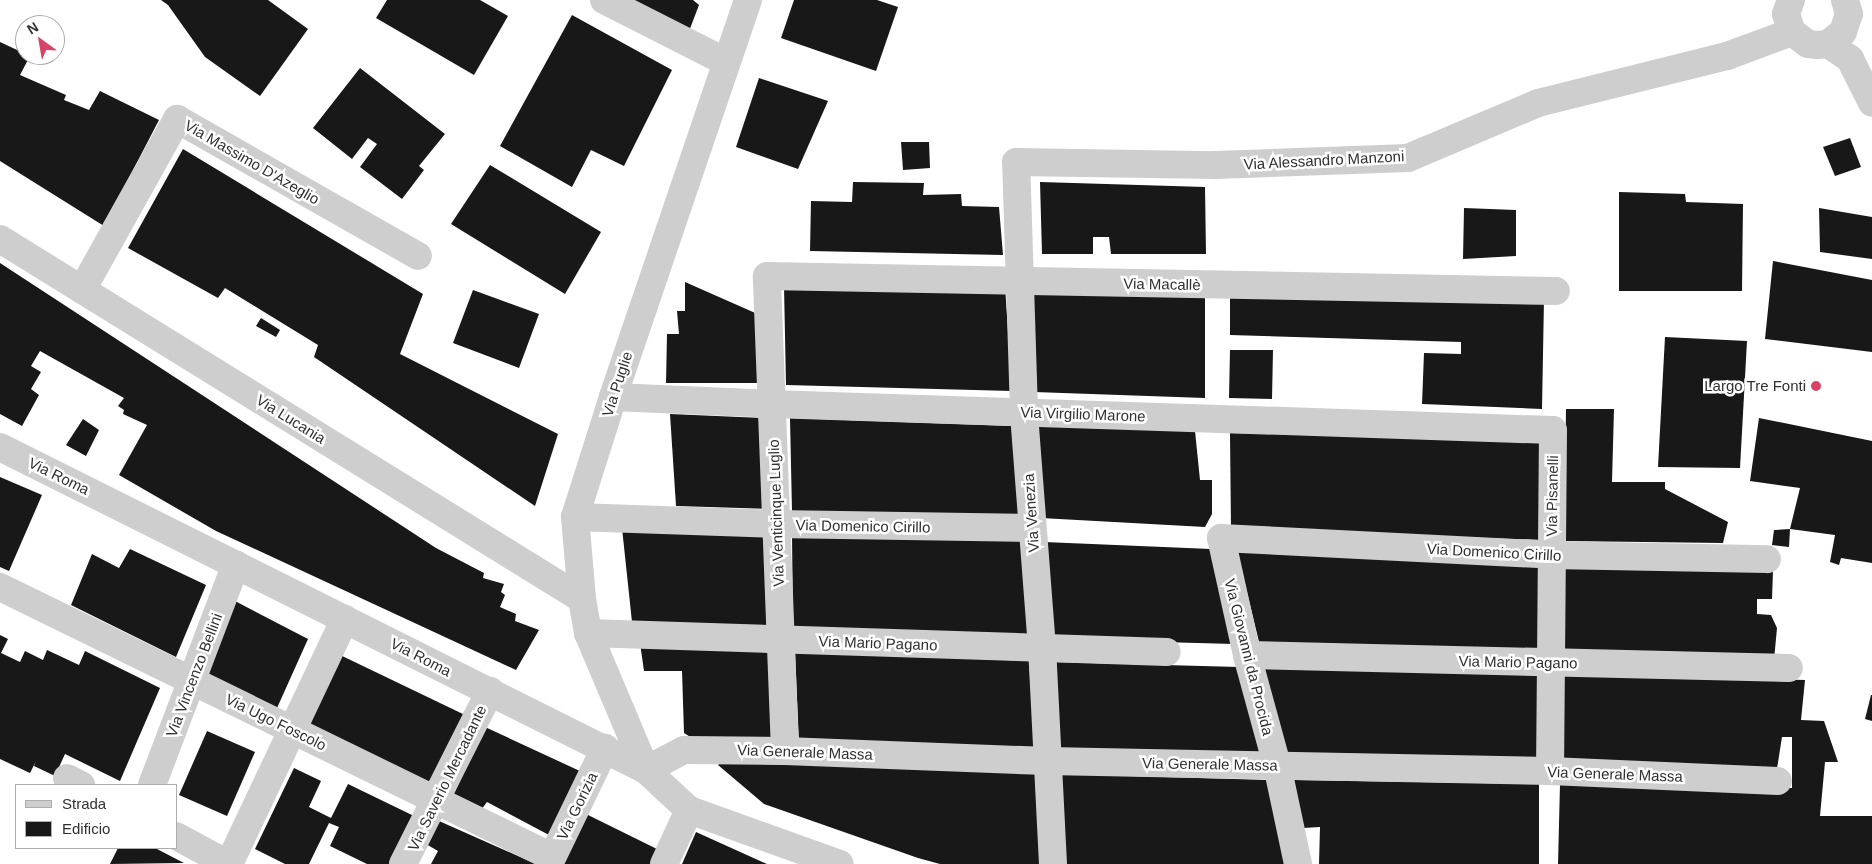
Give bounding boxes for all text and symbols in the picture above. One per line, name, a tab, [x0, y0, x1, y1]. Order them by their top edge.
north arrow	[15, 15, 65, 65]
text: N	[24, 19, 41, 38]
street label: Via Massimo D'Azeglio	[181, 116, 323, 208]
street label: Via Alessandro Manzoni	[1243, 147, 1405, 173]
street label: Via Macallè	[1123, 274, 1201, 294]
street label: Via Puglie	[598, 349, 636, 419]
place label: Largo Tre Fonti	[1704, 377, 1806, 395]
marker: Largo Tre Fonti	[1810, 380, 1822, 392]
street label: Via Lucania	[253, 391, 329, 447]
street label: Via Virgilio Marone	[1020, 403, 1146, 425]
street label: Via Venticinque Luglio	[764, 439, 788, 587]
street label: Via Roma	[26, 454, 92, 498]
street label: Via Pisanelli	[1542, 455, 1562, 537]
street label: Via Venezia	[1019, 473, 1043, 553]
street label: Via Domenico Cirillo	[795, 516, 931, 536]
street label: Via Domenico Cirillo	[1426, 539, 1562, 565]
street label: Via Giovanni da Procida	[1221, 577, 1277, 737]
street label: Via Vincenzo Bellini	[162, 611, 226, 739]
street label: Via Mario Pagano	[818, 632, 938, 654]
street label: Via Roma	[388, 634, 454, 680]
street label: Via Mario Pagano	[1458, 652, 1578, 672]
street label: Via Ugo Foscolo	[223, 690, 329, 754]
street label: Via Saverio Mercadante	[404, 702, 490, 854]
street label: Via Generale Massa	[737, 741, 873, 763]
street label: Via Generale Massa	[1142, 754, 1278, 774]
street label: Via Generale Massa	[1547, 763, 1683, 785]
street label: Via Gorizia	[553, 769, 601, 843]
legend	[15, 784, 178, 849]
text: Strada	[62, 795, 106, 812]
text: Edificio	[62, 820, 110, 837]

